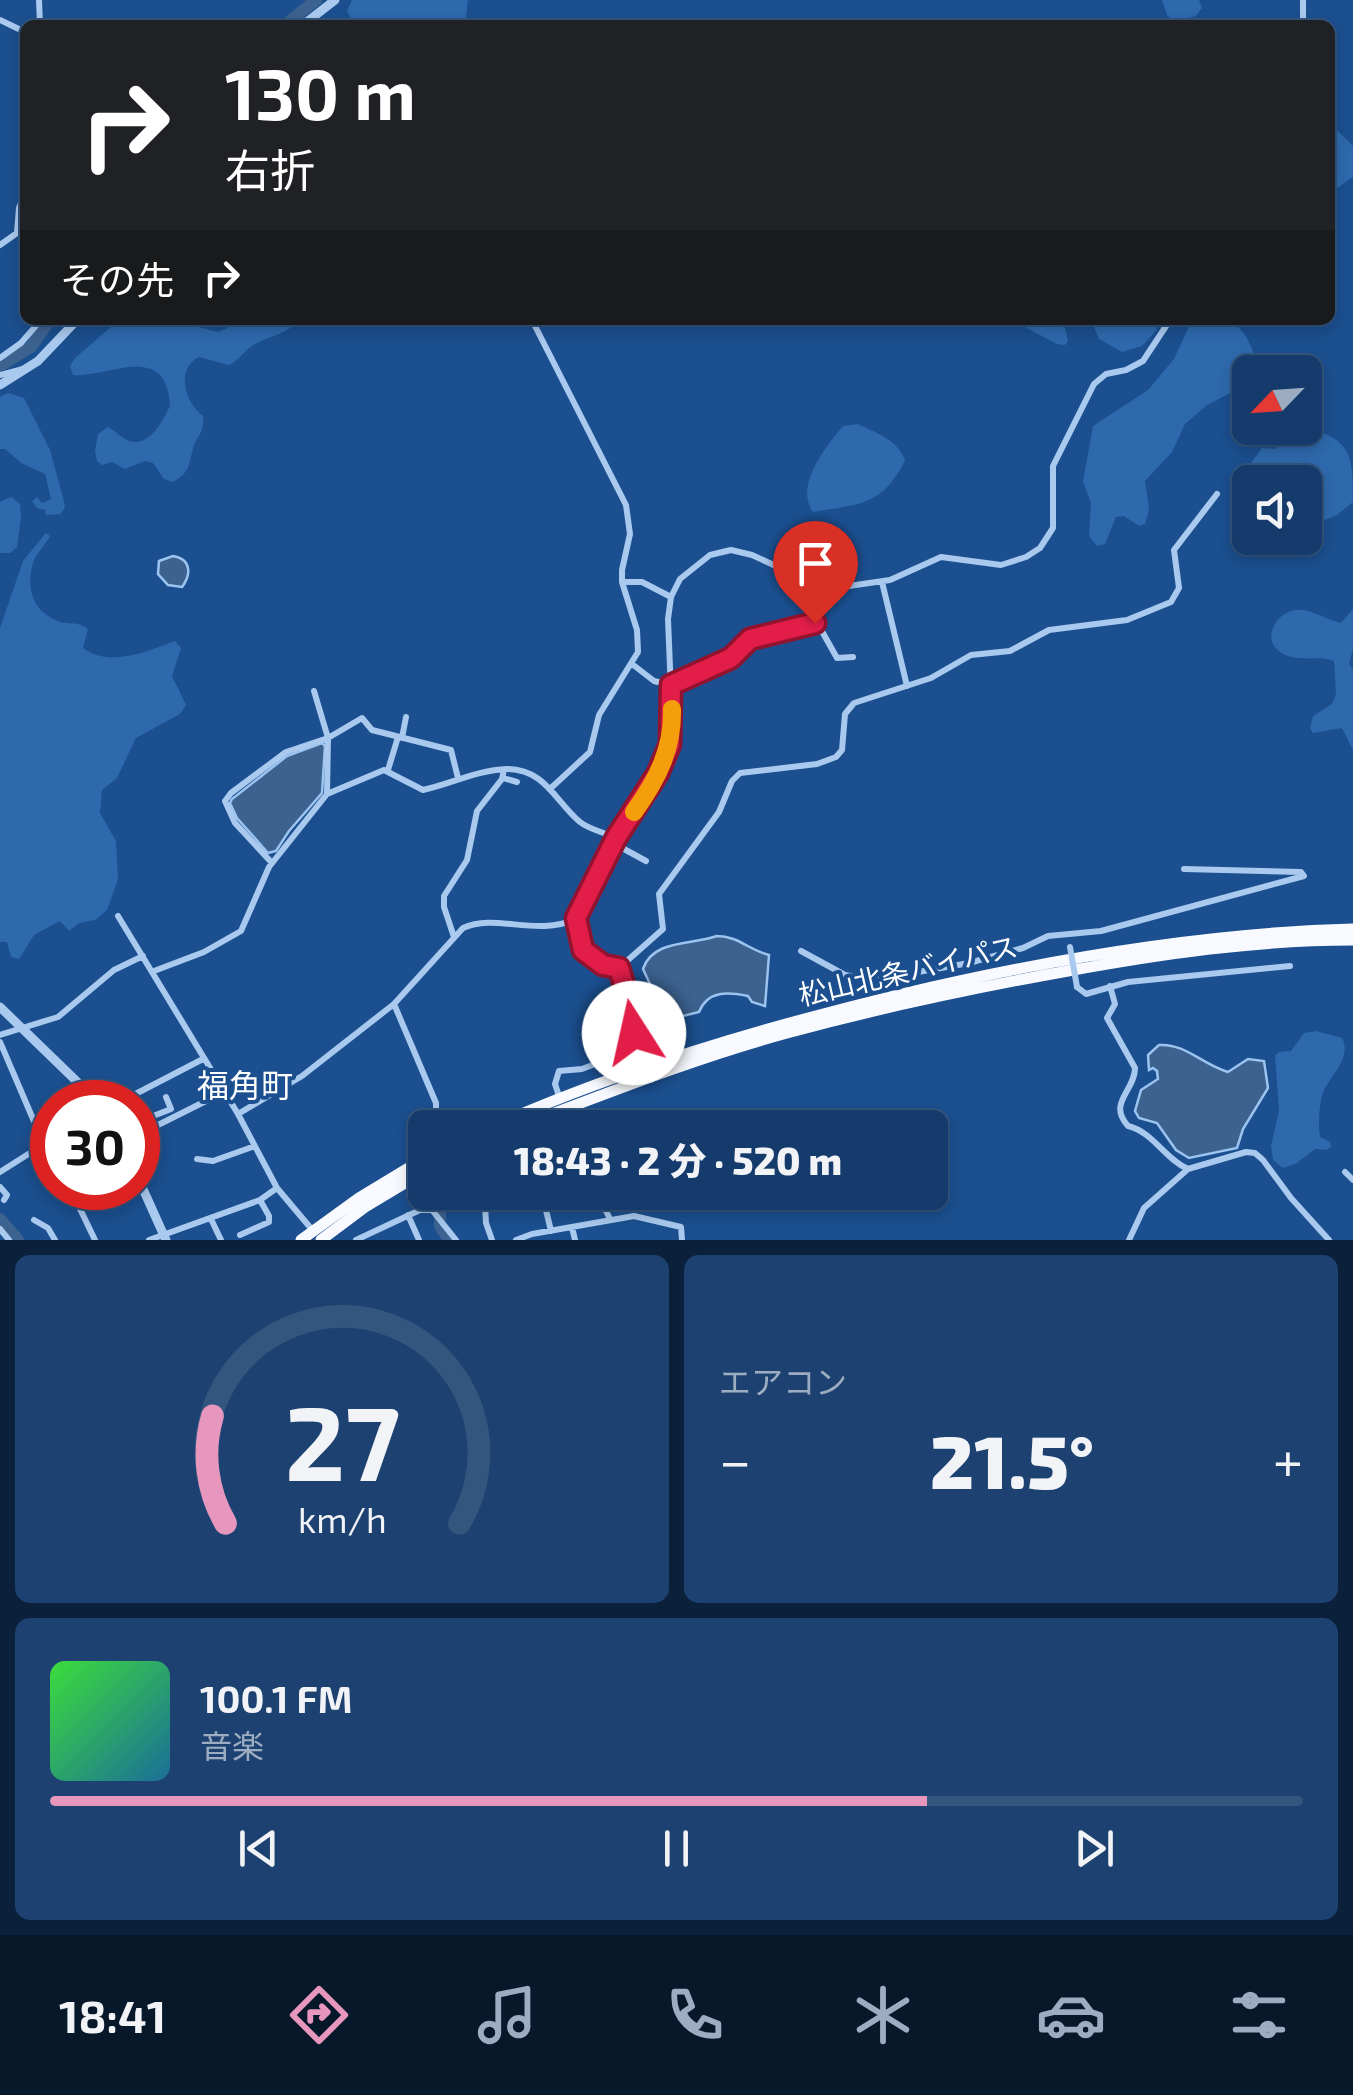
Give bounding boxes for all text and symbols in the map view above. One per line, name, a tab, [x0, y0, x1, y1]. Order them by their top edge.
text: 130 m	[225, 50, 416, 134]
icon: right	[60, 60, 190, 190]
text: 右折	[225, 142, 315, 196]
icon: right	[194, 250, 249, 305]
text: その先	[60, 256, 174, 302]
north arrow	[1232, 355, 1322, 445]
map controls	[1232, 355, 1322, 555]
button: sound	[1232, 465, 1322, 555]
pin	[773, 521, 858, 624]
icon: arrive	[788, 536, 843, 591]
street label: 松山北条バイパス	[795, 928, 1021, 1012]
position arrow	[582, 981, 686, 1085]
district label: 福角町	[197, 1065, 293, 1103]
speed limit sign: 30	[30, 1080, 160, 1210]
text: 18:43 · 2 分 · 520 m	[514, 1137, 842, 1183]
text: エアコン	[719, 1362, 847, 1400]
text: 27	[284, 1377, 400, 1502]
text: 21.5°	[930, 1414, 1094, 1504]
text: −	[719, 1426, 751, 1492]
text: +	[1273, 1426, 1303, 1492]
text: km/h	[298, 1497, 386, 1540]
text: 100.1 FM	[200, 1675, 353, 1721]
text: 音楽	[200, 1726, 264, 1764]
icon: previous	[231, 1821, 286, 1876]
icon: pause	[649, 1821, 704, 1876]
icon: next	[1067, 1821, 1122, 1876]
icon: directions	[284, 1980, 354, 2050]
icon: music	[472, 1980, 542, 2050]
icon: phone	[660, 1980, 730, 2050]
icon: climate	[848, 1980, 918, 2050]
icon: car	[1036, 1980, 1106, 2050]
icon: filters	[1224, 1980, 1294, 2050]
text: 18:41	[59, 1988, 166, 2042]

